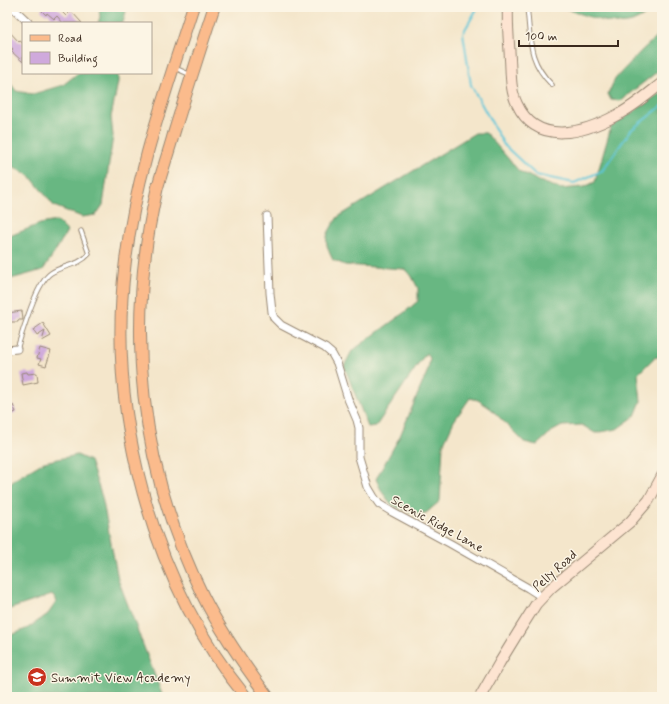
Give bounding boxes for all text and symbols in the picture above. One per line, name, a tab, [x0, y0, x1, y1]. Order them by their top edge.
legend	[22, 22, 152, 74]
scale bar	[519, 22, 618, 48]
text: 100 m	[525, 29, 557, 45]
text: Road	[58, 31, 82, 47]
text: Building	[58, 51, 98, 68]
street label: Scenic Ridge Lane	[388, 492, 487, 557]
street label: Pelly Road	[529, 547, 581, 596]
school or university icon: Summit View Academy	[26, 666, 48, 688]
place label: Summit View Academy	[51, 670, 190, 687]

